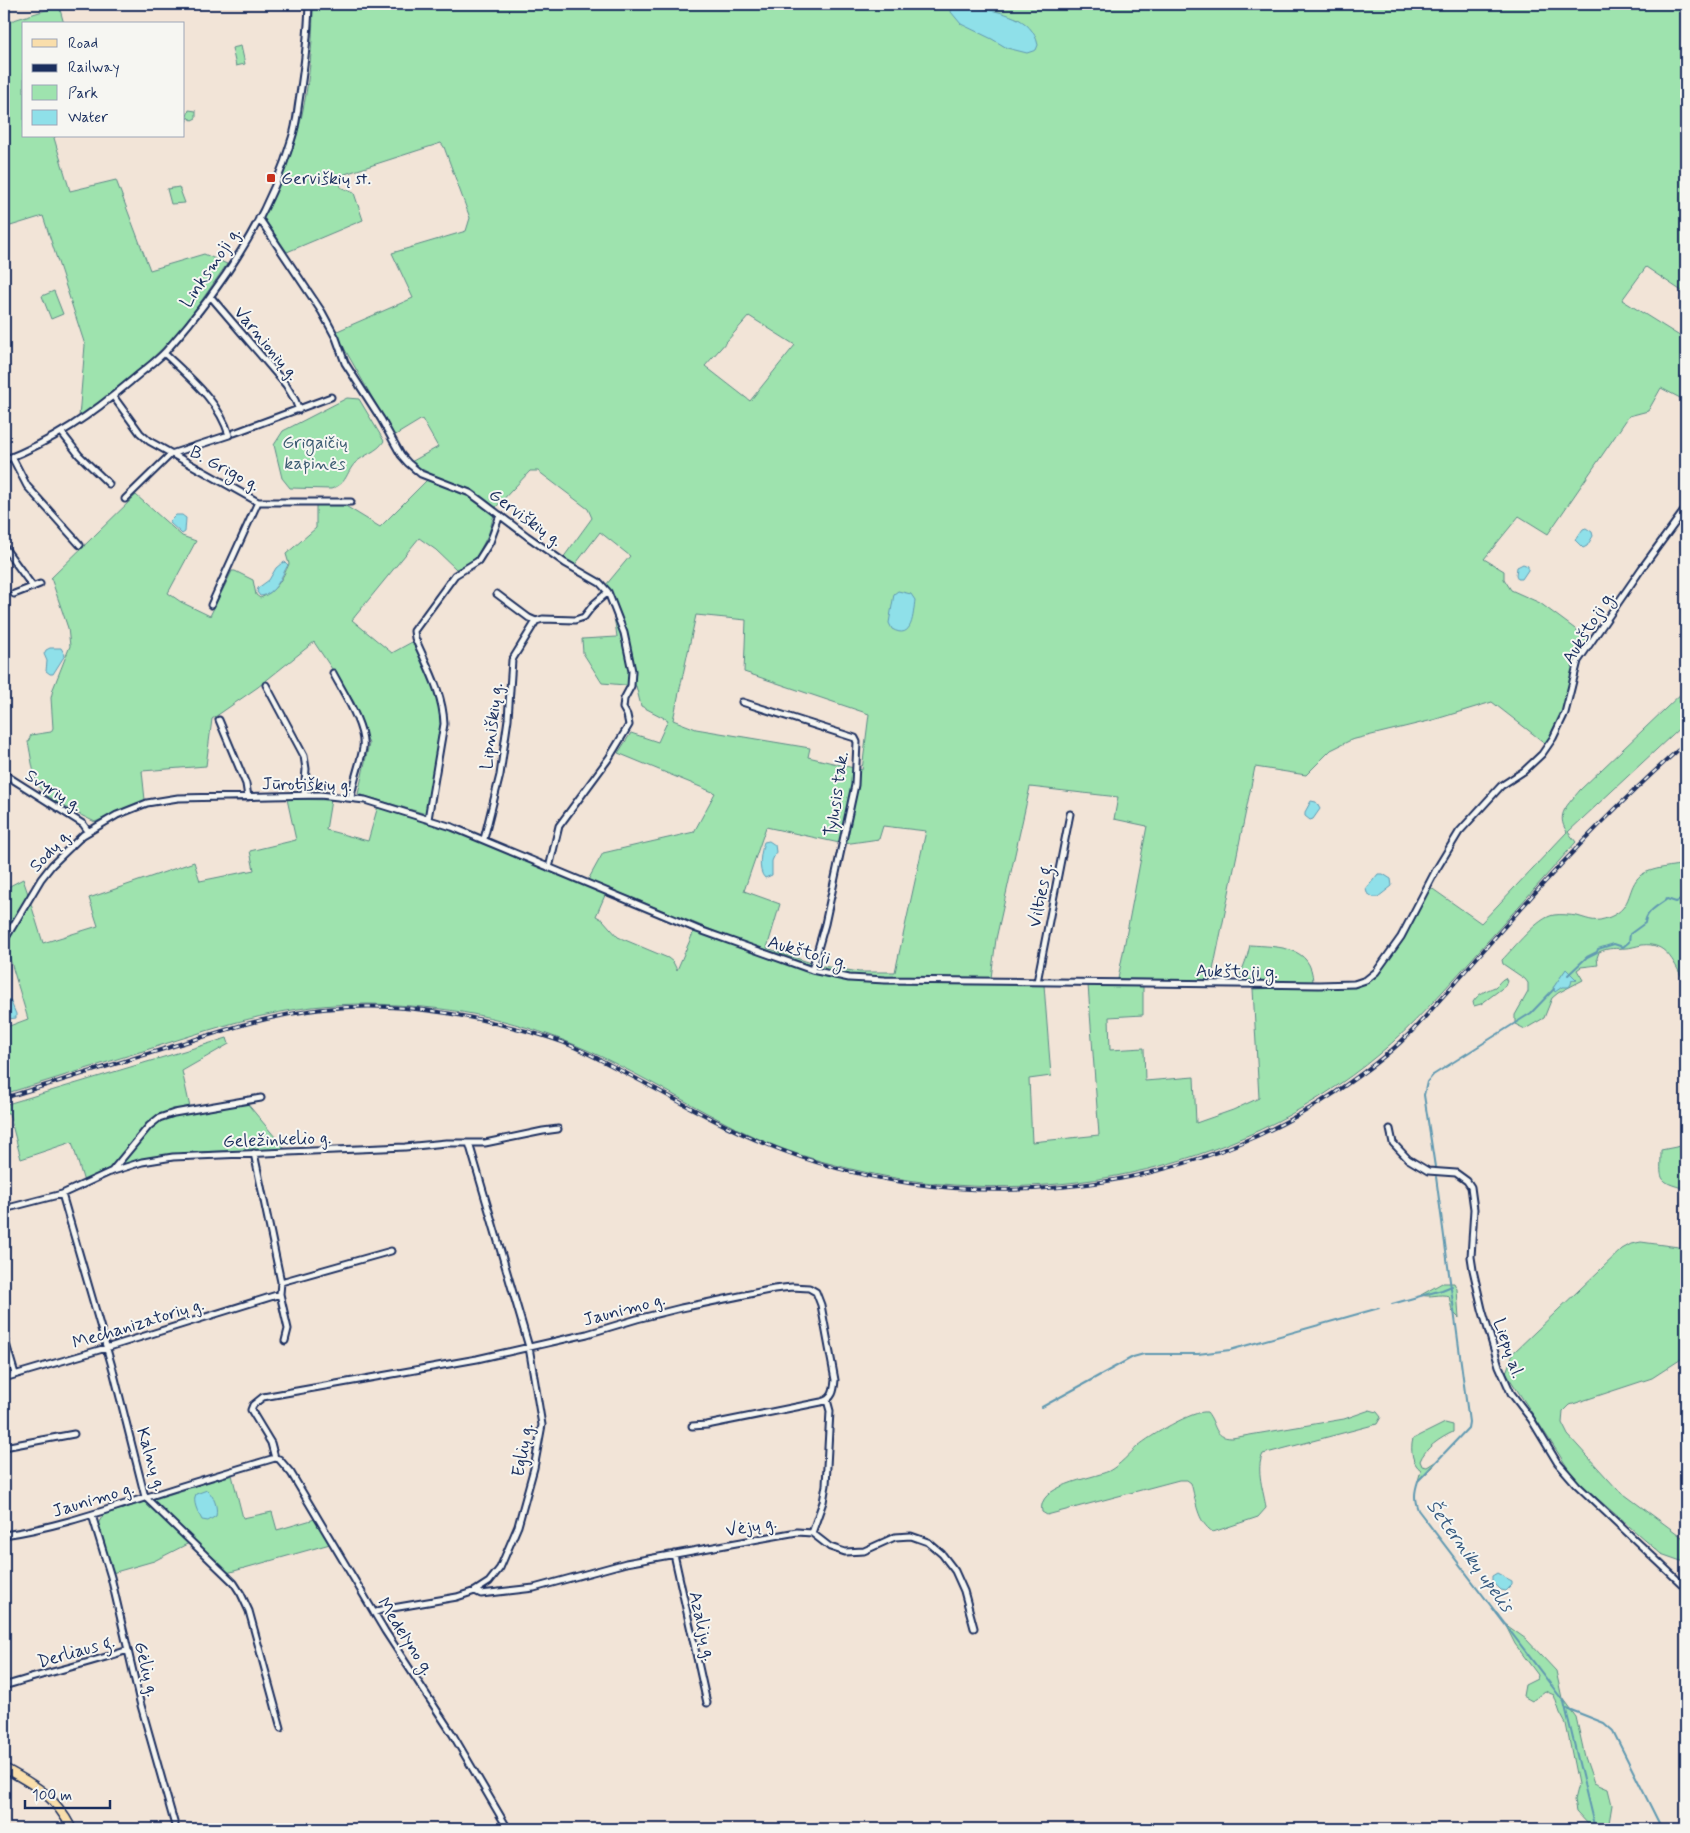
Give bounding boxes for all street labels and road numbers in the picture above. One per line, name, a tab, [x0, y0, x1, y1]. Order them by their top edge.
street label: Linksmoji g.	[175, 222, 247, 313]
street label: Varnionių g.	[228, 301, 304, 386]
street label: B. Grigo g.	[185, 440, 264, 498]
street label: Gerviškių g.	[484, 483, 567, 553]
street label: Aukštoji g.	[1557, 586, 1622, 669]
street label: Lipniškių g.	[475, 681, 509, 771]
street label: Tylusis tak.	[819, 750, 855, 838]
street label: Svyrių g.	[20, 764, 87, 818]
street label: Jūrotiškių g.	[262, 772, 352, 798]
street label: Sodų g.	[24, 824, 77, 878]
street label: Vilties g.	[1023, 861, 1061, 930]
street label: Aukštoji g.	[765, 930, 851, 977]
street label: Aukštoji g.	[1196, 959, 1278, 986]
street label: Geležinkelio g.	[222, 1126, 332, 1154]
street label: Jaunimo g.	[580, 1287, 668, 1332]
street label: Mechanizatorių g.	[70, 1293, 207, 1355]
street label: Liepų al.	[1487, 1315, 1529, 1382]
street label: Eglių g.	[506, 1422, 539, 1479]
street label: Kalnų g.	[130, 1425, 172, 1494]
street label: Jaunimo g.	[50, 1476, 137, 1524]
street label: Vėjų g.	[724, 1511, 779, 1543]
street label: Azalijų g.	[682, 1589, 722, 1664]
street label: Medelyno g.	[370, 1593, 439, 1681]
street label: Derliaus g.	[35, 1630, 118, 1676]
street label: Gėlių g.	[128, 1639, 164, 1699]

